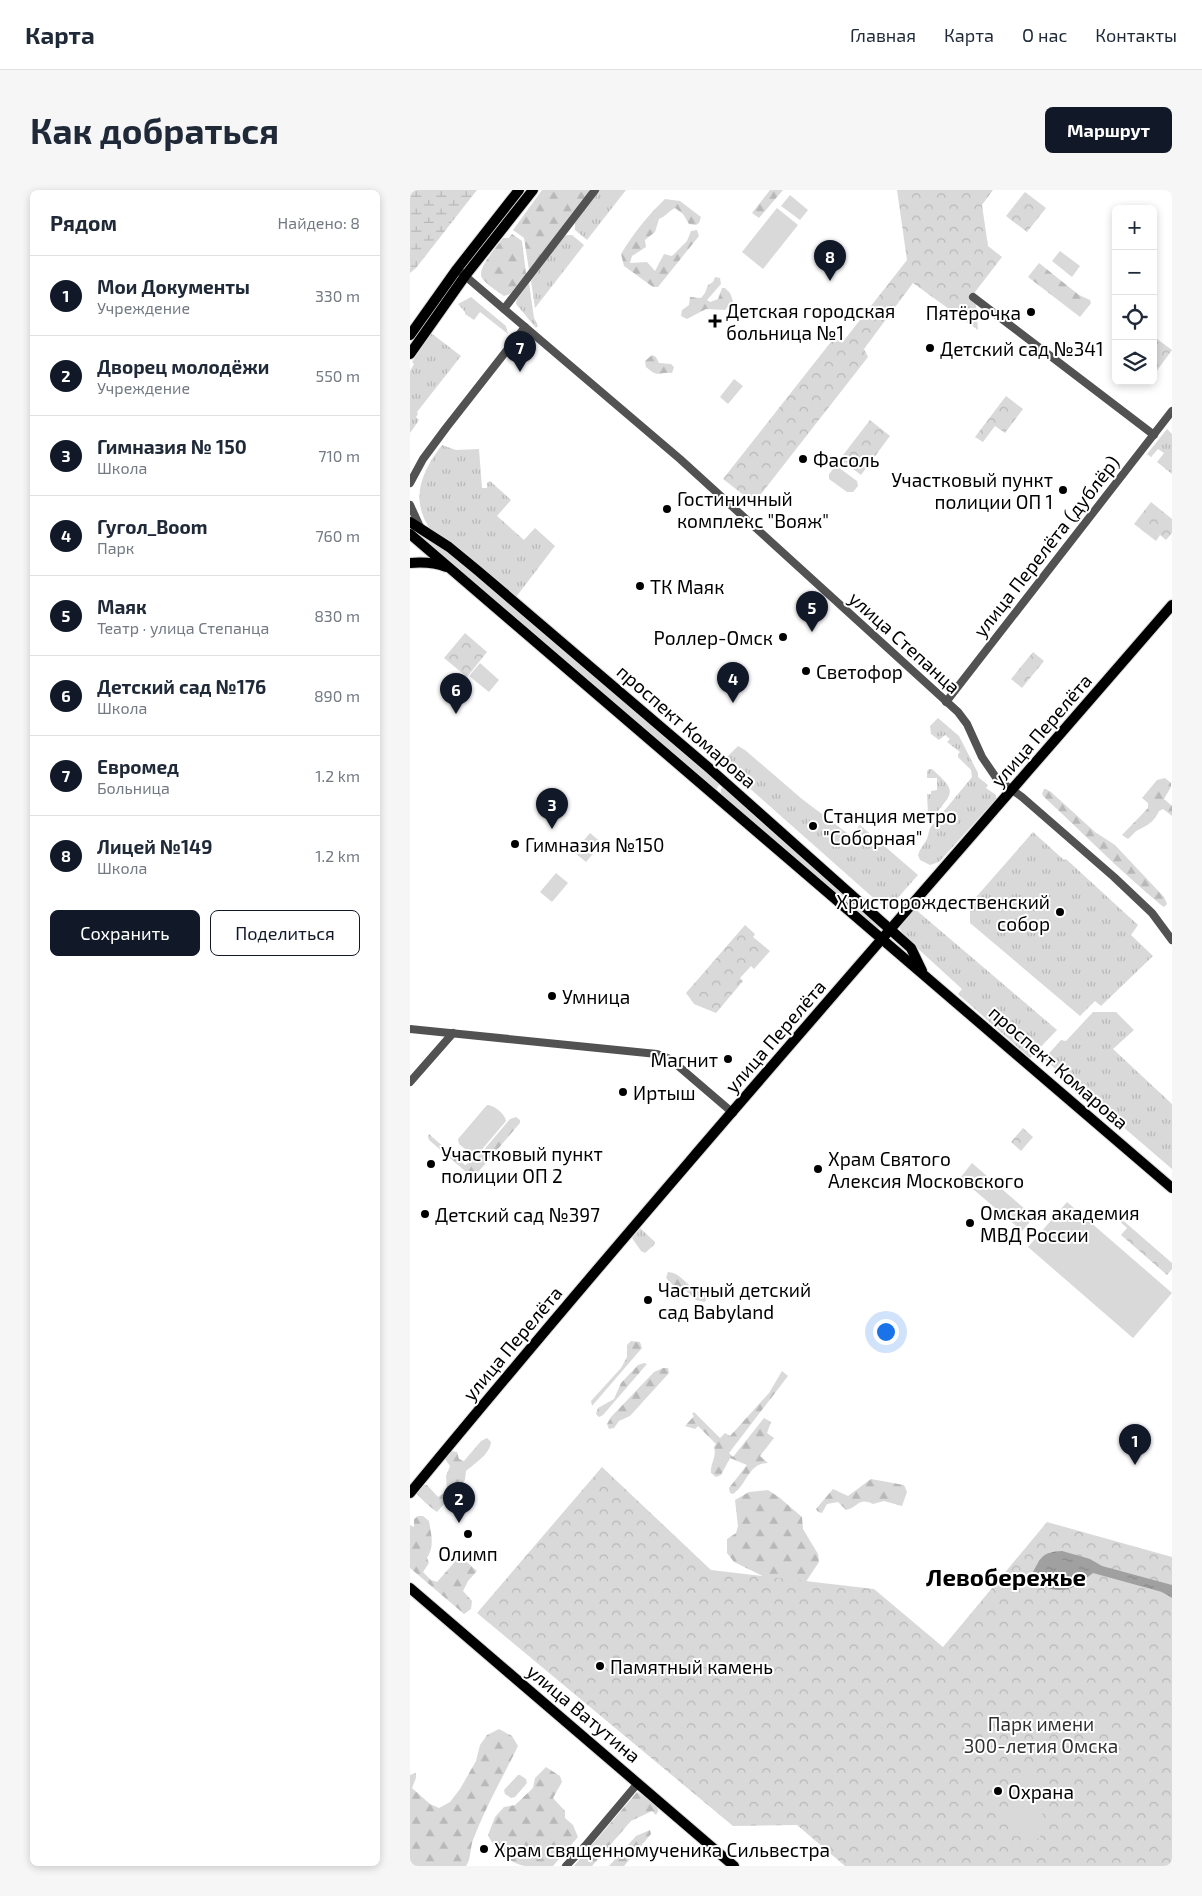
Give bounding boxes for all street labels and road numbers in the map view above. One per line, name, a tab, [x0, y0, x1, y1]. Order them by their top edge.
street label: улица Перелёта (дублёр)	[968, 451, 1125, 642]
street label: улица Степанца	[844, 586, 965, 699]
street label: проспект Комарова	[613, 659, 761, 793]
street label: улица Перелёта	[986, 669, 1097, 792]
street label: улица Перелёта	[720, 975, 831, 1098]
street label: проспект Комарова	[985, 1000, 1133, 1134]
street label: улица Перелёта	[458, 1281, 567, 1405]
street label: улица Ватутина	[522, 1659, 645, 1768]

